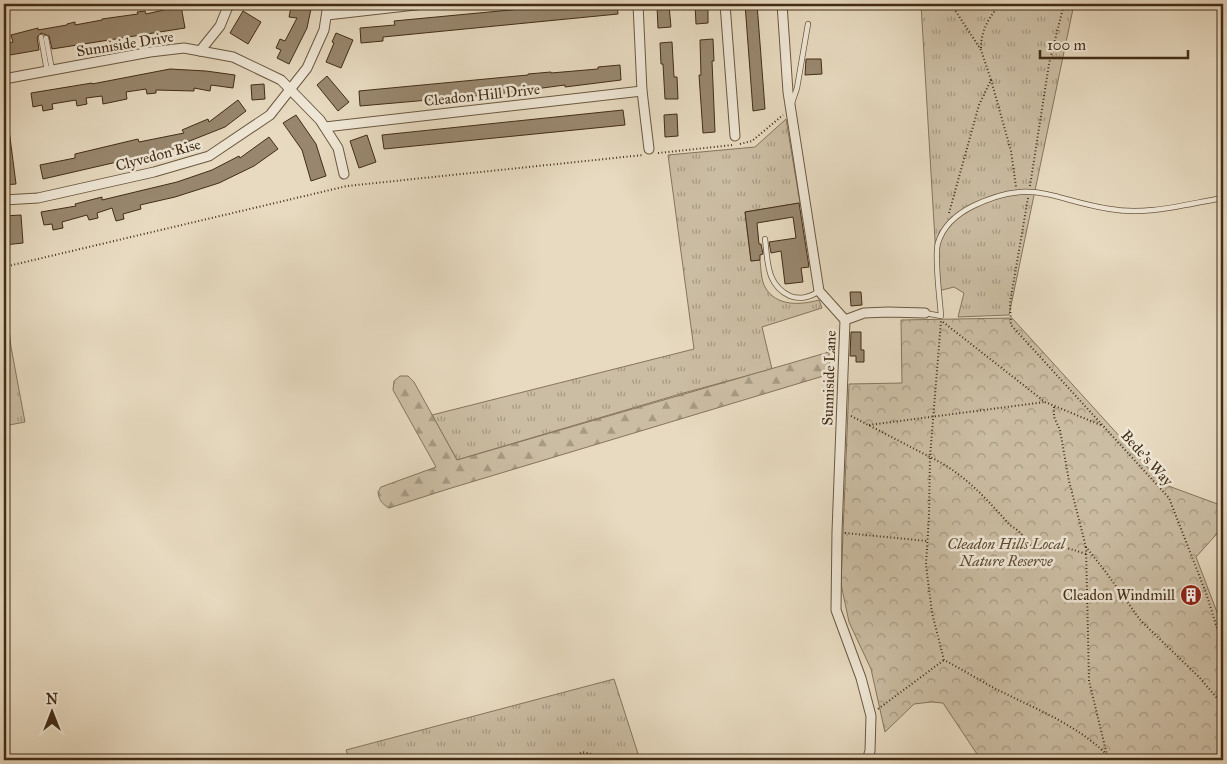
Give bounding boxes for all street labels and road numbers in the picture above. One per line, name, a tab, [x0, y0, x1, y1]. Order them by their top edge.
street label: Sunniside Drive	[75, 27, 175, 61]
street label: Cleadon Hill Drive	[423, 80, 541, 110]
street label: Clyvedon Rise	[114, 135, 202, 175]
street label: Sunniside Lane	[818, 330, 840, 426]
street label: Bede's Way	[1117, 426, 1177, 490]

